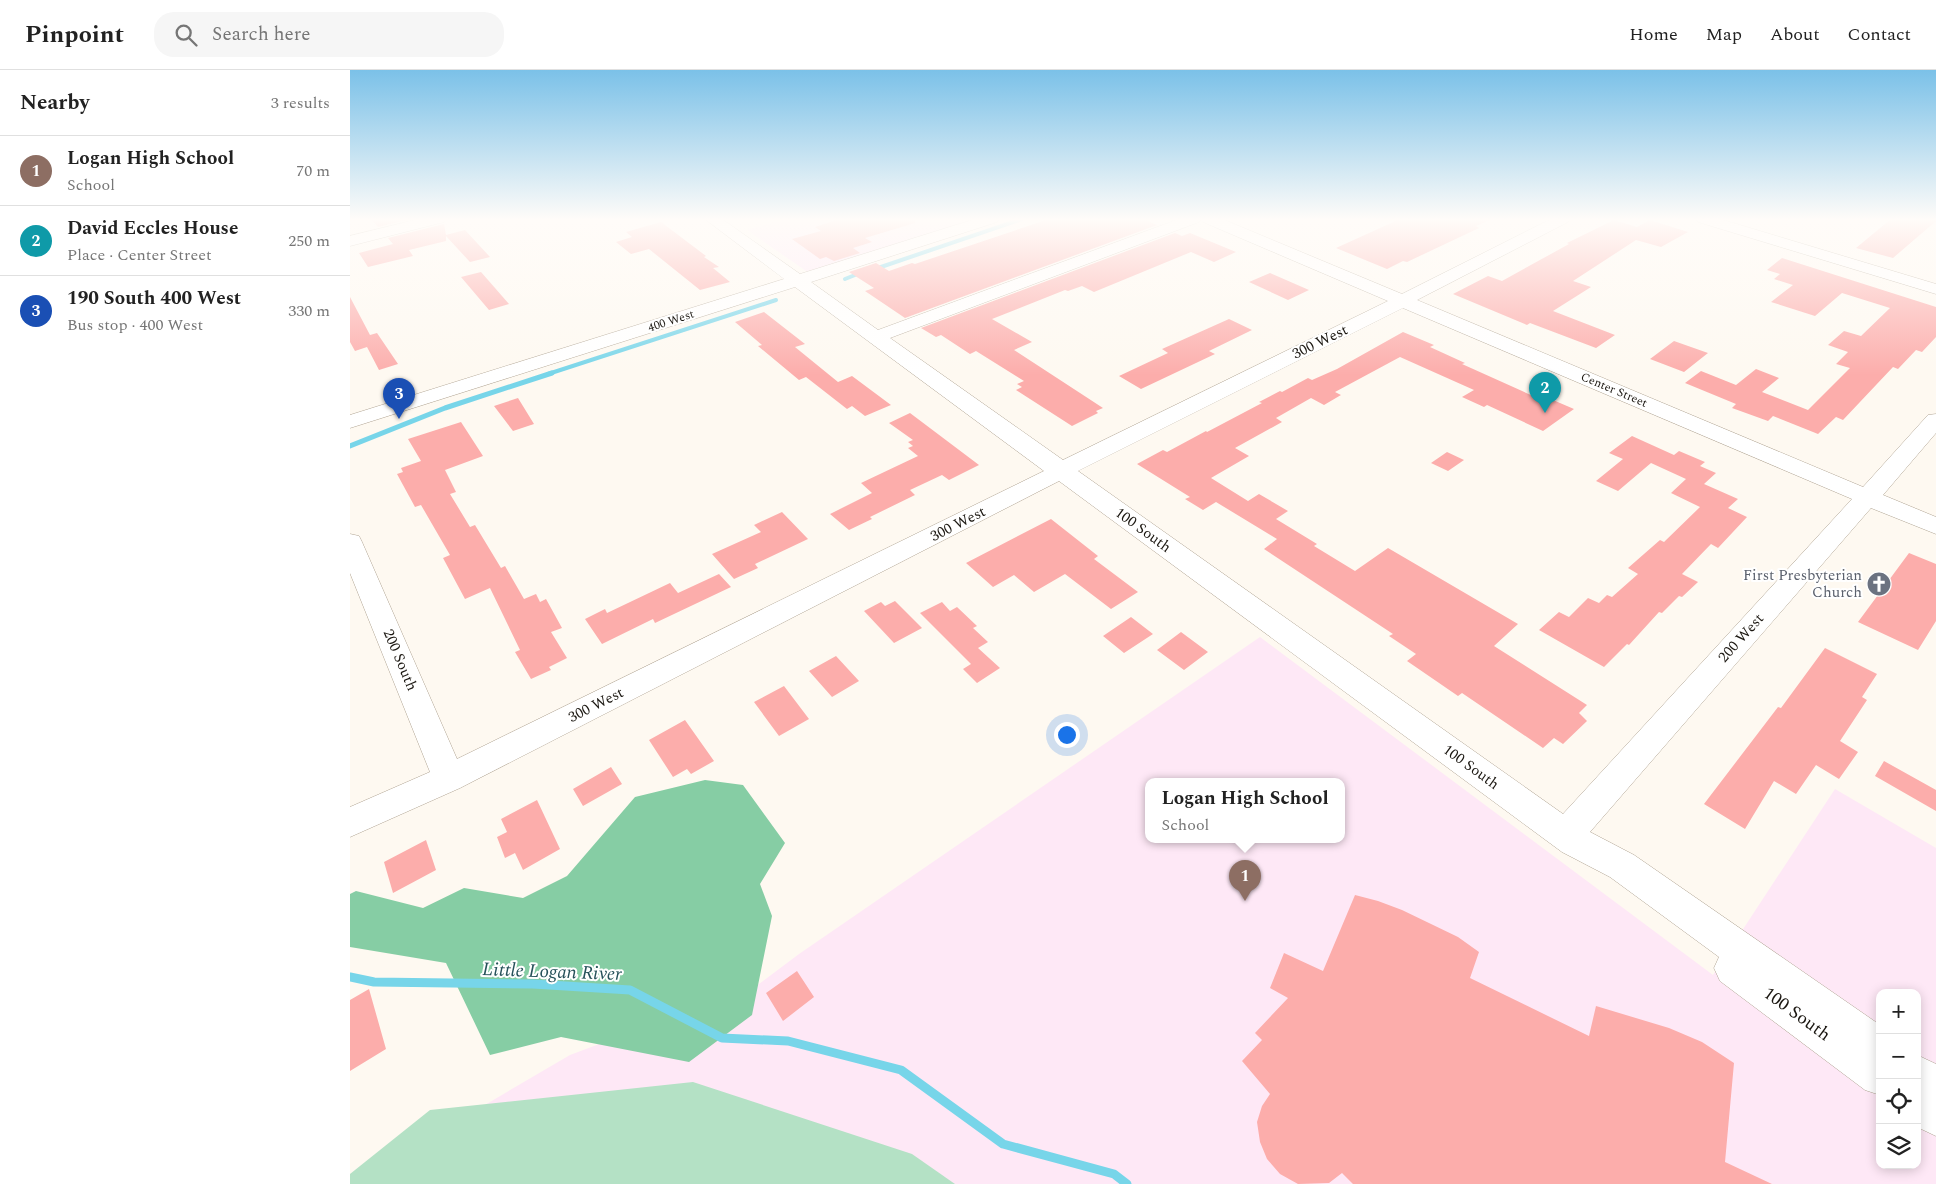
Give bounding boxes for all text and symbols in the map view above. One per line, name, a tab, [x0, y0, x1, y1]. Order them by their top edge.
search box	[154, 12, 504, 57]
text: Pinpoint	[25, 17, 124, 53]
text: Search here	[212, 20, 310, 49]
icon: search	[172, 21, 200, 49]
text: Home	[1629, 21, 1678, 48]
text: Map	[1706, 21, 1742, 48]
text: About	[1770, 21, 1820, 48]
text: Contact	[1848, 21, 1911, 48]
text: Nearby	[20, 87, 90, 119]
text: 3 results	[271, 91, 330, 115]
text: Logan High School	[67, 144, 234, 173]
text: 1	[32, 159, 40, 183]
text: 70 m	[296, 159, 330, 183]
text: School	[67, 173, 115, 197]
text: David Eccles House	[67, 214, 238, 243]
text: 2	[32, 229, 40, 253]
text: 250 m	[288, 229, 330, 253]
text: Place · Center Street	[67, 243, 212, 267]
text: 190 South 400 West	[67, 284, 241, 313]
text: 3	[32, 299, 40, 323]
text: 330 m	[288, 299, 330, 323]
street label: 400 West	[645, 305, 697, 337]
text: Bus stop · 400 West	[67, 313, 203, 337]
street label: 300 West	[1288, 319, 1352, 365]
street label: Center Street	[1578, 367, 1650, 413]
pin: 2	[1529, 372, 1561, 413]
pin: 3	[383, 378, 415, 419]
street label: 300 West	[926, 500, 990, 548]
street label: 100 South	[1110, 502, 1176, 559]
place label: First Presbyterian Church	[1743, 564, 1862, 604]
church icon: First Presbyterian Church	[1866, 571, 1892, 597]
street label: 200 West	[1713, 608, 1769, 668]
street label: 200 South	[377, 626, 423, 695]
street label: 300 West	[564, 681, 628, 729]
your location	[1054, 722, 1080, 748]
street label: 100 South	[1438, 739, 1504, 796]
popup	[1145, 778, 1345, 843]
text: Logan High School	[1161, 784, 1329, 813]
text: School	[1161, 813, 1209, 837]
pin: 1	[1229, 860, 1261, 901]
water label: Little Logan River	[482, 955, 623, 989]
street label: 100 South	[1757, 980, 1837, 1048]
map controls	[1876, 989, 1921, 1169]
button: +	[1876, 989, 1921, 1034]
button: −	[1876, 1034, 1921, 1079]
button: locate	[1876, 1079, 1921, 1124]
button: layers	[1876, 1124, 1921, 1169]

